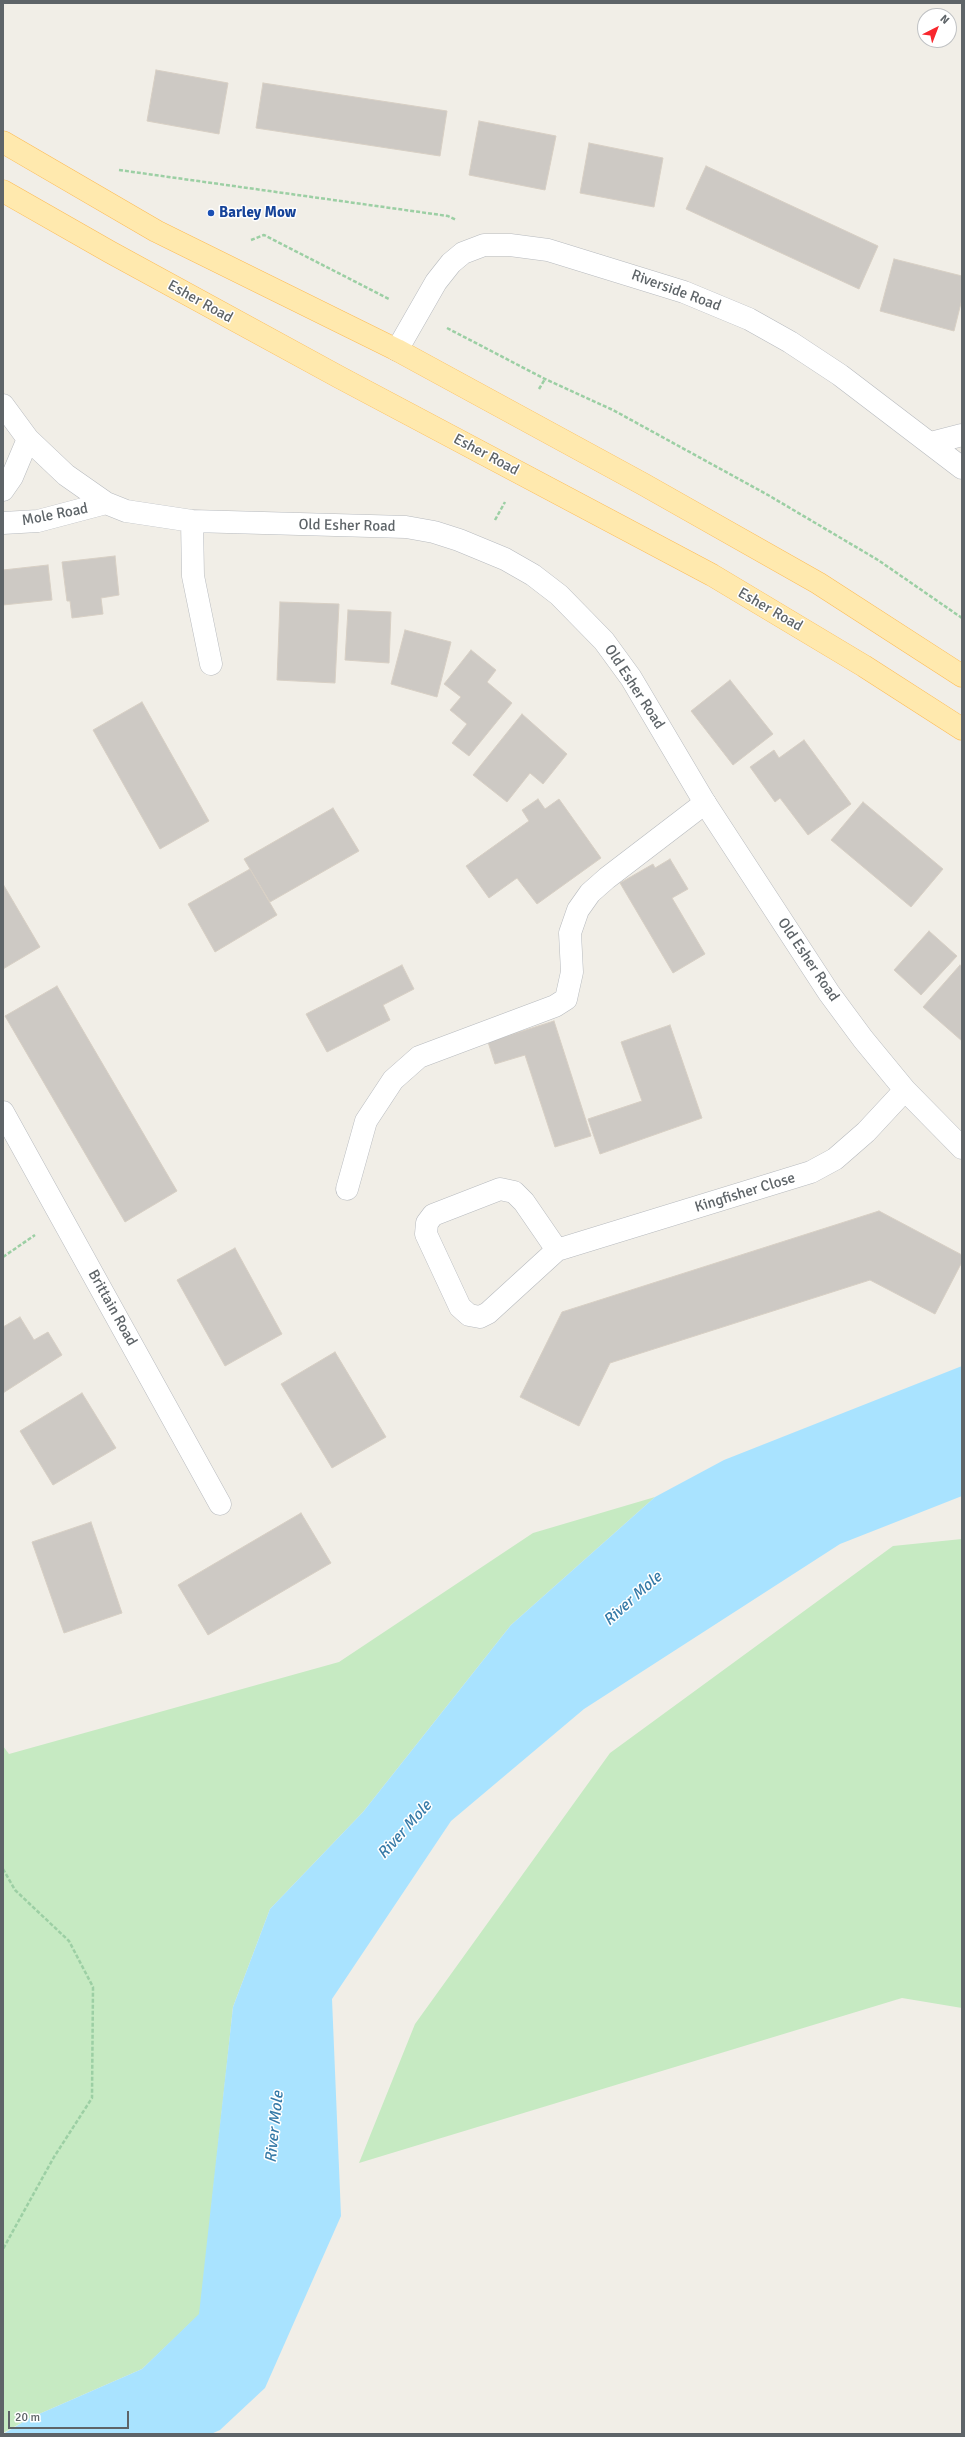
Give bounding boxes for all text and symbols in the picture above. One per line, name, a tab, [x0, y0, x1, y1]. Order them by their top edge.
north arrow	[917, 8, 957, 48]
text: N	[938, 12, 952, 27]
place label: Barley Mow	[219, 204, 296, 222]
marker: Barley Mow	[206, 208, 216, 218]
street label: Riverside Road	[629, 266, 723, 316]
street label: Esher Road	[164, 277, 236, 327]
street label: Esher Road	[450, 430, 522, 480]
street label: Mole Road	[20, 500, 90, 530]
street label: Old Esher Road	[298, 516, 396, 536]
street label: Esher Road	[734, 584, 806, 636]
street label: Old Esher Road	[600, 641, 668, 733]
street label: Old Esher Road	[773, 915, 843, 1005]
street label: Kingfisher Close	[693, 1169, 797, 1217]
street label: Brittain Road	[84, 1267, 140, 1349]
water label: River Mole	[600, 1568, 666, 1630]
water label: River Mole	[374, 1797, 436, 1863]
water label: River Mole	[262, 2090, 288, 2164]
scale bar	[10, 2403, 131, 2429]
text: 20 m	[15, 2410, 40, 2425]

